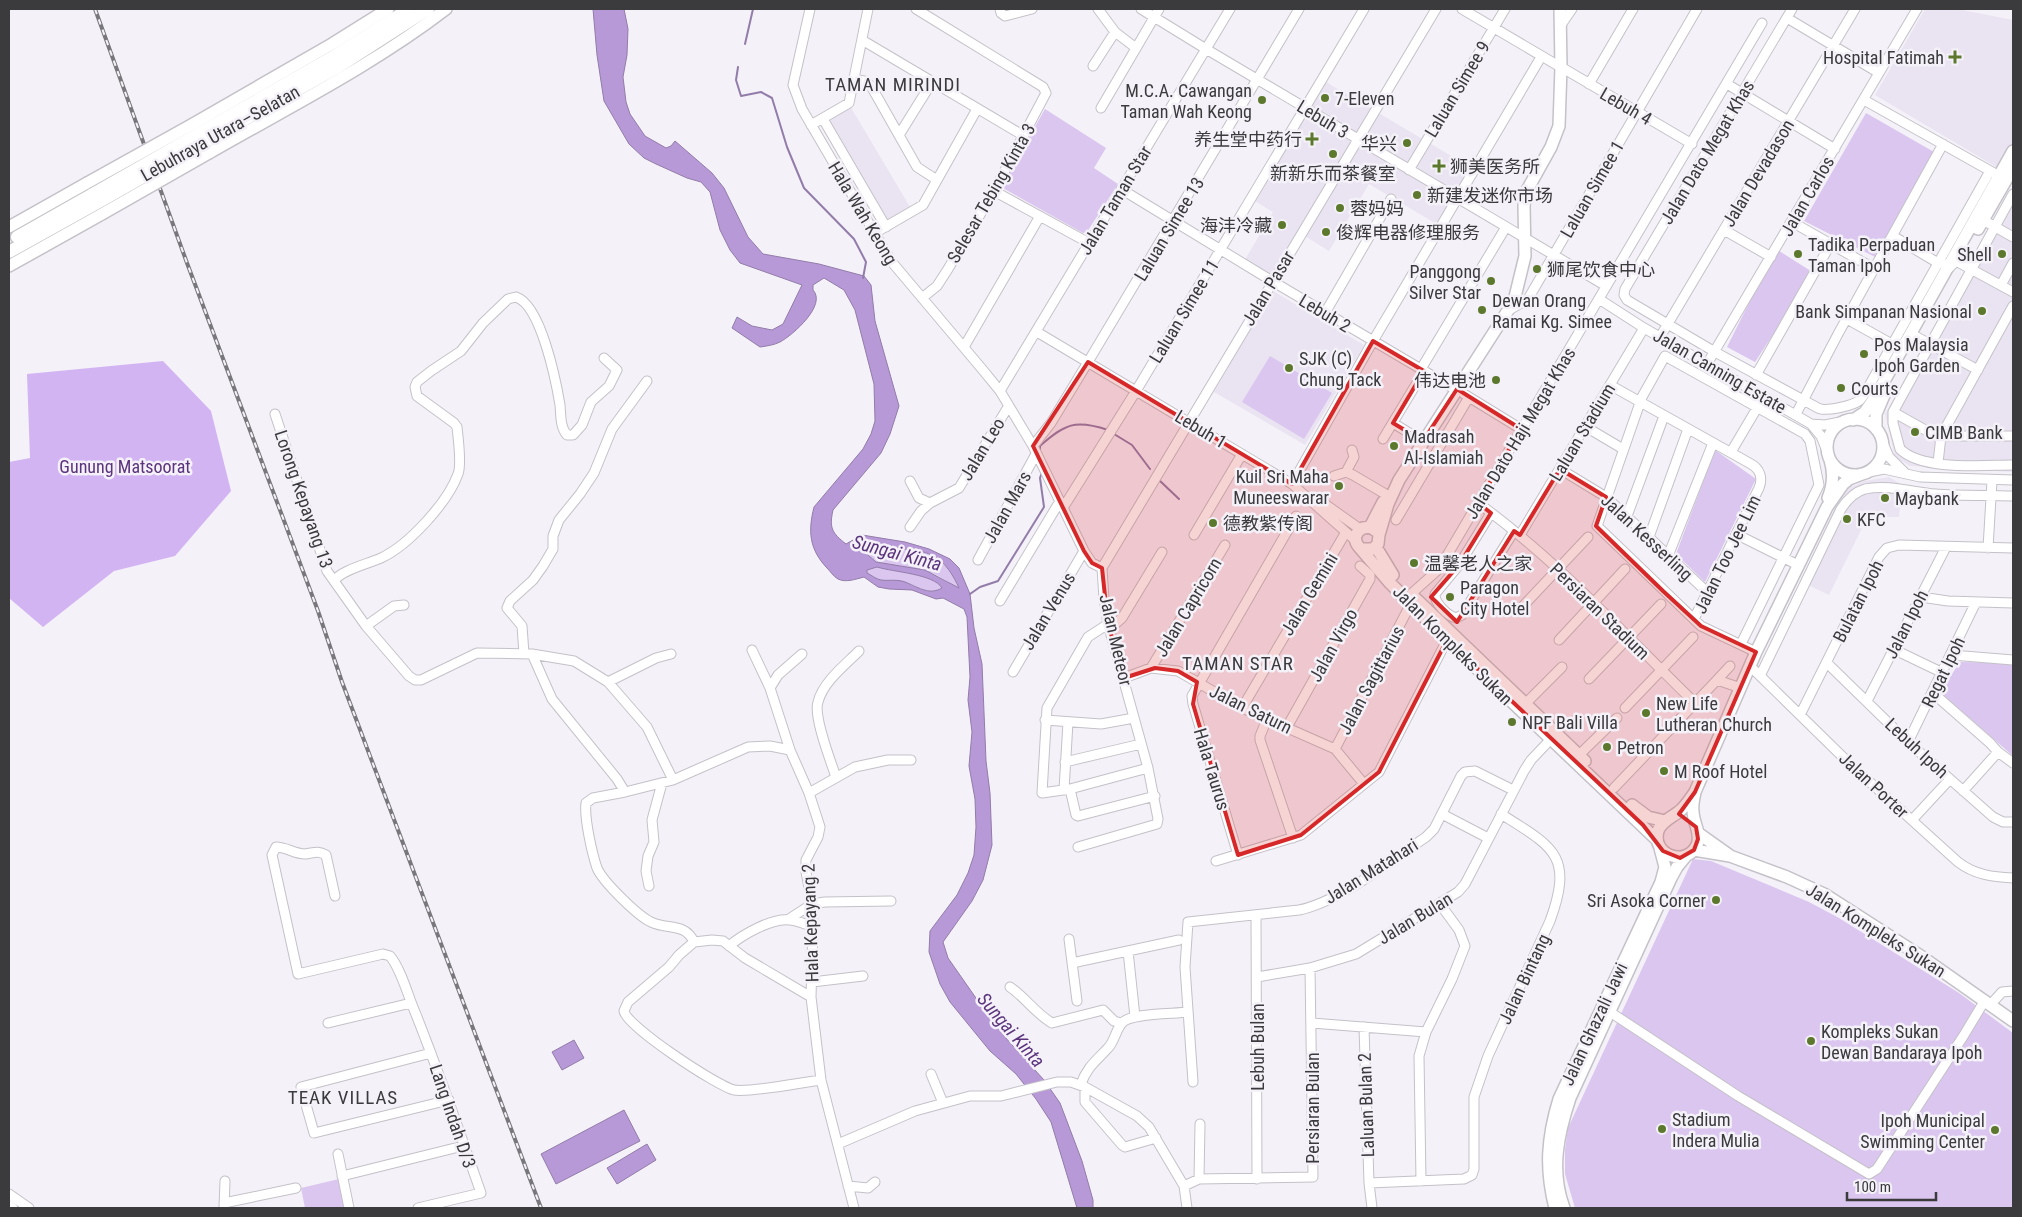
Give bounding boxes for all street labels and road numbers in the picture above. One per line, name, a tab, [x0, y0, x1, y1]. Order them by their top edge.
street label: Laluan Simee 9	[1420, 37, 1494, 141]
street label: Jalan Dato Megat Khas	[1656, 76, 1758, 228]
street label: Lebuhraya Utara–Selatan	[137, 81, 303, 185]
street label: Lebuh 4	[1596, 83, 1656, 129]
street label: Lebuh 3	[1293, 96, 1353, 142]
street label: Jalan Devadason	[1718, 116, 1798, 230]
street label: Selesar Tebing Kinta 3	[942, 119, 1040, 267]
street label: Laluan Simee 1	[1556, 137, 1628, 241]
street label: Jalan Taman Star	[1074, 141, 1156, 258]
street label: Jalan Carlos	[1776, 152, 1838, 240]
street label: Hala Wah Keong	[824, 158, 902, 268]
street label: Laluan Simee 13	[1130, 173, 1208, 285]
street label: Jalan Pasar	[1237, 246, 1299, 329]
street label: Laluan Simee 11	[1145, 255, 1223, 367]
street label: Lebuh 2	[1295, 290, 1355, 337]
street label: Jalan Canning Estate	[1650, 324, 1790, 418]
street label: Jalan Dato Haji Megat Khas	[1460, 343, 1580, 523]
street label: Laluan Stadium	[1545, 379, 1619, 485]
street label: Lebuh 1	[1171, 406, 1231, 452]
street label: Jalan Leo	[955, 414, 1009, 484]
street label: Lorong Kepayang 13	[271, 427, 337, 571]
street label: Jalan Mars	[979, 467, 1035, 547]
street label: Jalan Kesserling	[1597, 489, 1697, 585]
street label: Jalan Too Jee Lim	[1689, 491, 1765, 617]
street label: Jalan Gemini	[1276, 549, 1342, 639]
street label: Jalan Capricorn	[1150, 554, 1226, 660]
street label: Bulatan Ipoh	[1828, 556, 1888, 646]
street label: Persiaran Stadium	[1546, 558, 1654, 664]
street label: Jalan Venus	[1017, 568, 1079, 654]
street label: Jalan Kompleks Sukan	[1389, 581, 1517, 709]
street label: Jalan Ipoh	[1880, 586, 1932, 662]
street label: Jalan Meteor	[1095, 592, 1137, 688]
street label: Jalan Virgo	[1304, 605, 1362, 685]
street label: Jalan Sagittarius	[1334, 622, 1408, 738]
street label: Regat Ipoh	[1917, 633, 1969, 711]
street label: Jalan Saturn	[1206, 680, 1296, 738]
street label: Lebuh Ipoh	[1881, 714, 1953, 782]
street label: Hala Taurus	[1190, 726, 1234, 812]
street label: Jalan Porter	[1835, 748, 1913, 823]
street label: Jalan Matahari	[1320, 834, 1422, 908]
street label: Hala Kepayang 2	[797, 863, 823, 983]
street label: Jalan Kompleks Sukan	[1802, 879, 1950, 981]
street label: Jalan Bulan	[1374, 888, 1456, 948]
street label: Jalan Bintang	[1494, 931, 1554, 1027]
street label: Jalan Ghazali Jawi	[1556, 959, 1632, 1089]
street label: Lebuh Bulan	[1247, 1003, 1268, 1091]
street label: Persiaran Bulan	[1302, 1052, 1323, 1164]
street label: Laluan Bulan 2	[1354, 1052, 1378, 1158]
street label: Lang Indah D/3	[425, 1061, 481, 1171]

